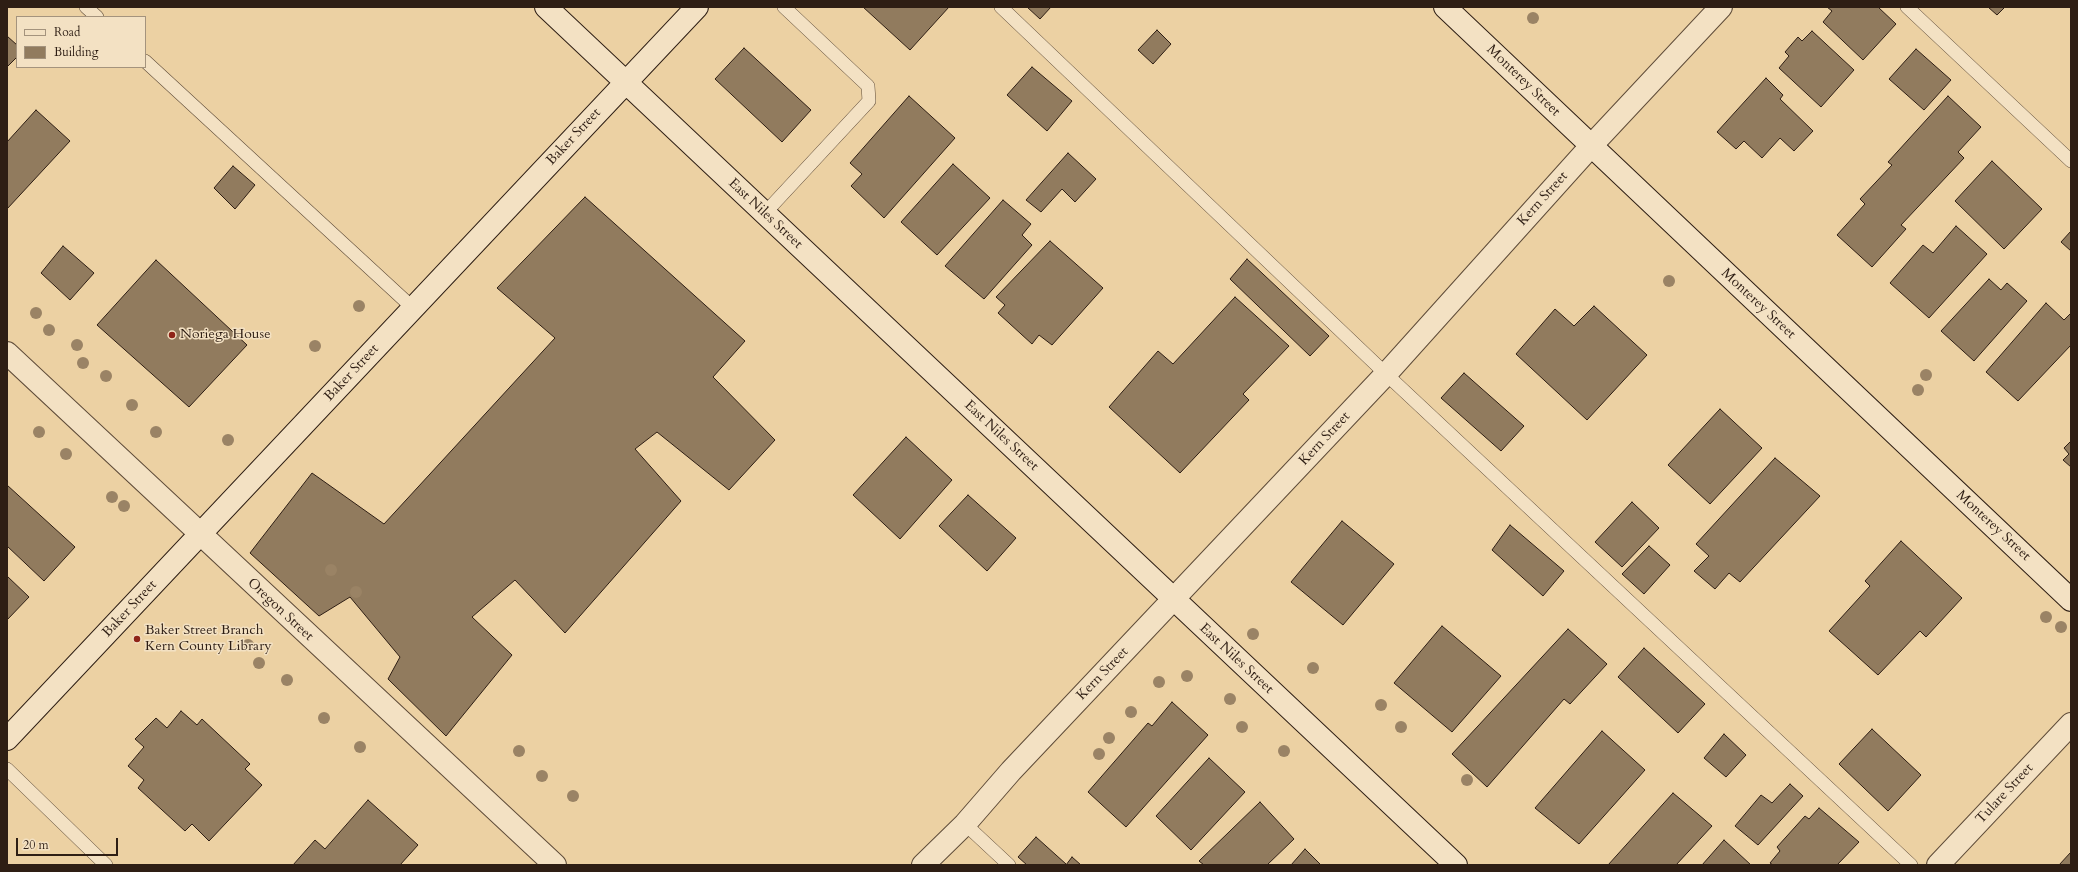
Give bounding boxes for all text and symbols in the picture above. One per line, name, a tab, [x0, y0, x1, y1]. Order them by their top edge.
legend	[16, 16, 146, 68]
text: Road	[54, 24, 80, 40]
street label: Monterey Street	[1483, 42, 1563, 120]
text: Building	[54, 44, 98, 60]
street label: Baker Street	[543, 105, 605, 169]
street label: Kern Street	[1514, 168, 1572, 230]
street label: East Niles Street	[724, 175, 806, 253]
street label: Monterey Street	[1717, 265, 1799, 343]
place label: Noriega House	[180, 327, 271, 343]
marker: Noriega House	[167, 330, 177, 340]
street label: Baker Street	[321, 341, 383, 405]
street label: East Niles Street	[960, 397, 1042, 475]
street label: Kern Street	[1296, 409, 1354, 469]
street label: Monterey Street	[1952, 487, 2034, 565]
street label: Oregon Street	[243, 575, 317, 645]
street label: Baker Street	[99, 577, 161, 641]
street label: East Niles Street	[1195, 620, 1277, 698]
place label: Baker Street Branch Kern County Library	[145, 623, 272, 656]
marker: Baker Street Branch Kern County Library	[132, 634, 142, 644]
street label: Kern Street	[1074, 644, 1132, 704]
street label: Tulare Street	[1973, 760, 2037, 828]
scale bar	[18, 830, 120, 856]
text: 20 m	[23, 837, 49, 853]

